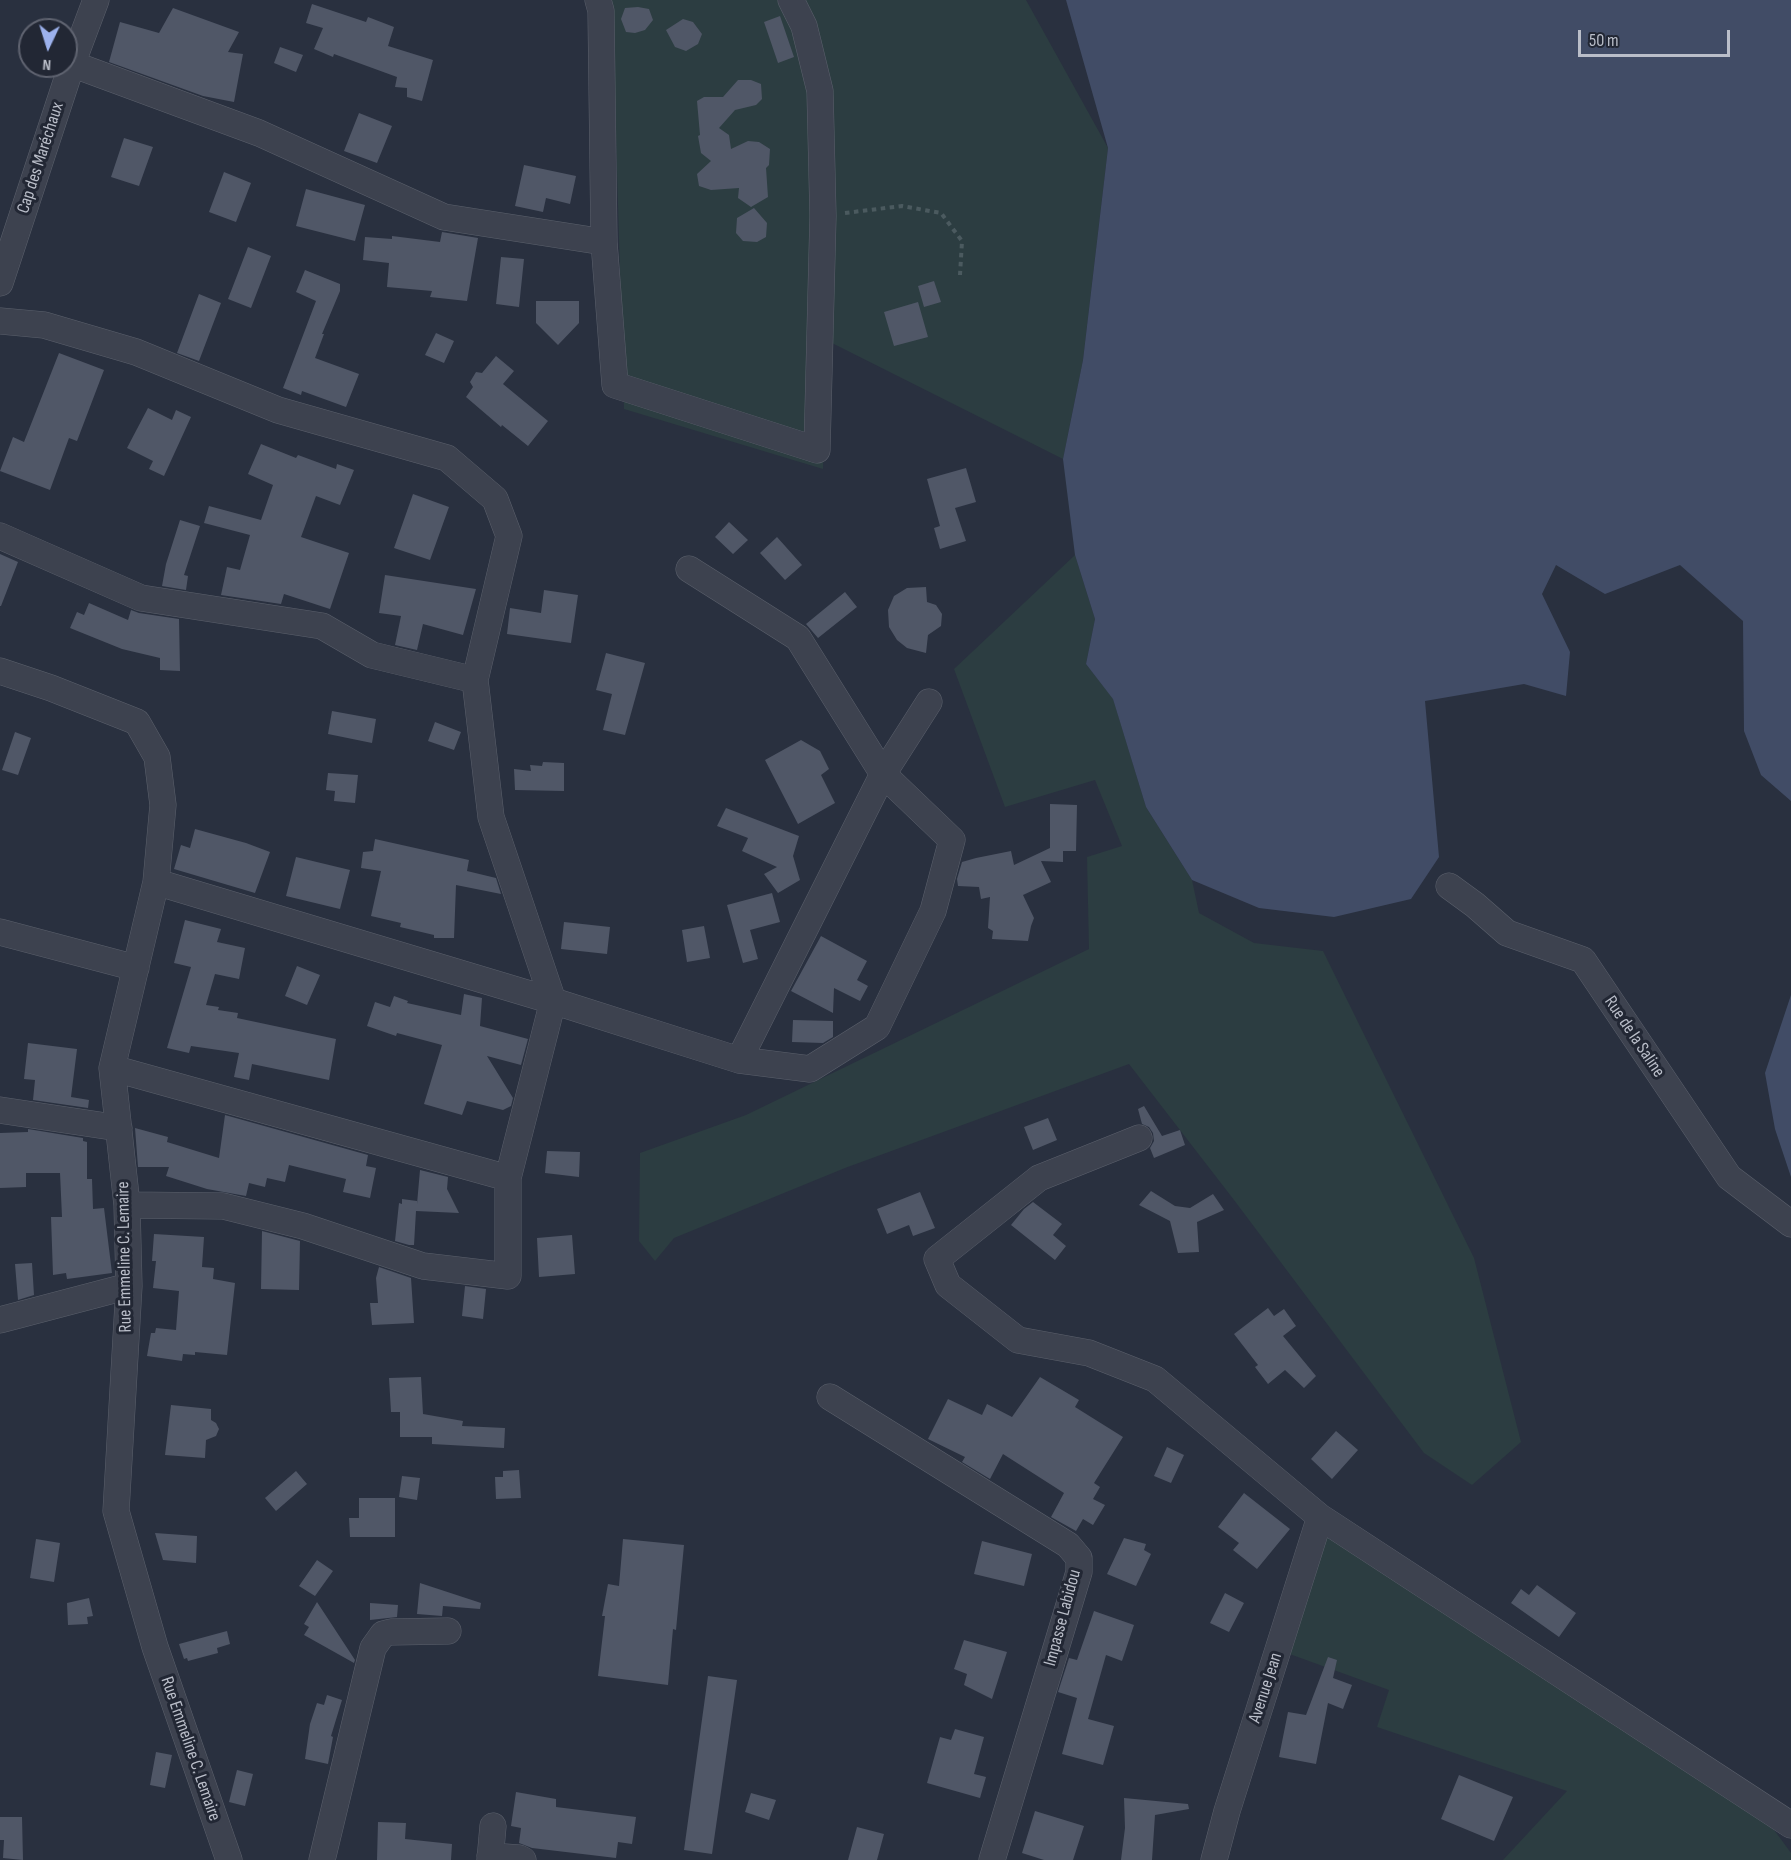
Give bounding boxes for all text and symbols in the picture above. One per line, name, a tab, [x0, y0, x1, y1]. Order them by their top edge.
north arrow	[18, 18, 78, 78]
scale bar	[1581, 18, 1732, 56]
text: 50 m	[1589, 30, 1619, 51]
text: N	[42, 55, 52, 74]
street label: Cap des Maréchaux	[13, 100, 69, 216]
street label: Rue de la Saline	[1599, 992, 1669, 1082]
street label: Rue Emmeline C. Lemaire	[113, 1181, 137, 1333]
street label: Impasse Labidou	[1040, 1567, 1086, 1669]
street label: Avenue Jean	[1245, 1650, 1287, 1726]
street label: Rue Emmeline C. Lemaire	[155, 1674, 225, 1824]

